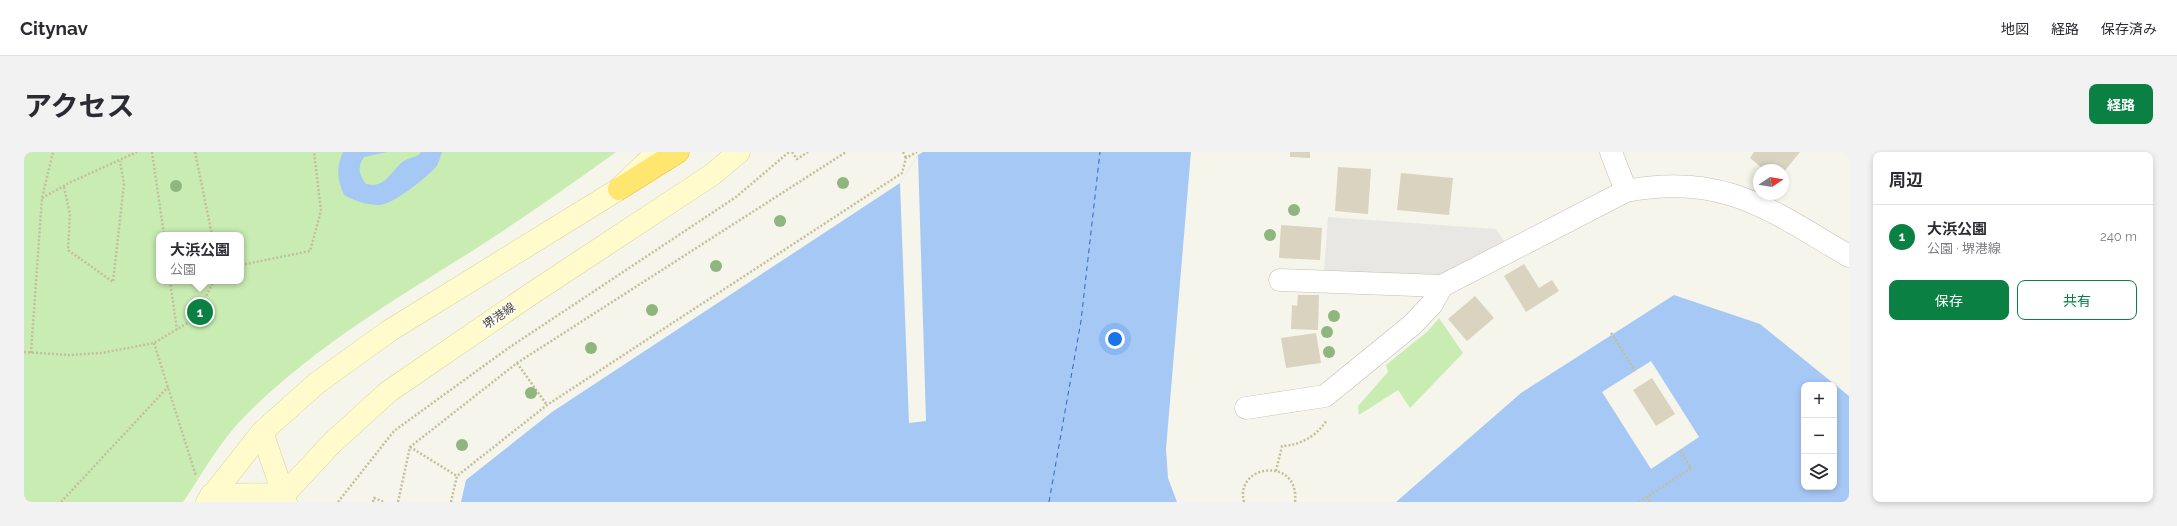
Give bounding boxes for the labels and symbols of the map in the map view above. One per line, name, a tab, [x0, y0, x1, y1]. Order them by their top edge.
north arrow	[1753, 164, 1789, 200]
pin: 1	[187, 297, 213, 327]
street label: 堺港線	[480, 300, 518, 332]
your location	[1105, 329, 1125, 349]

